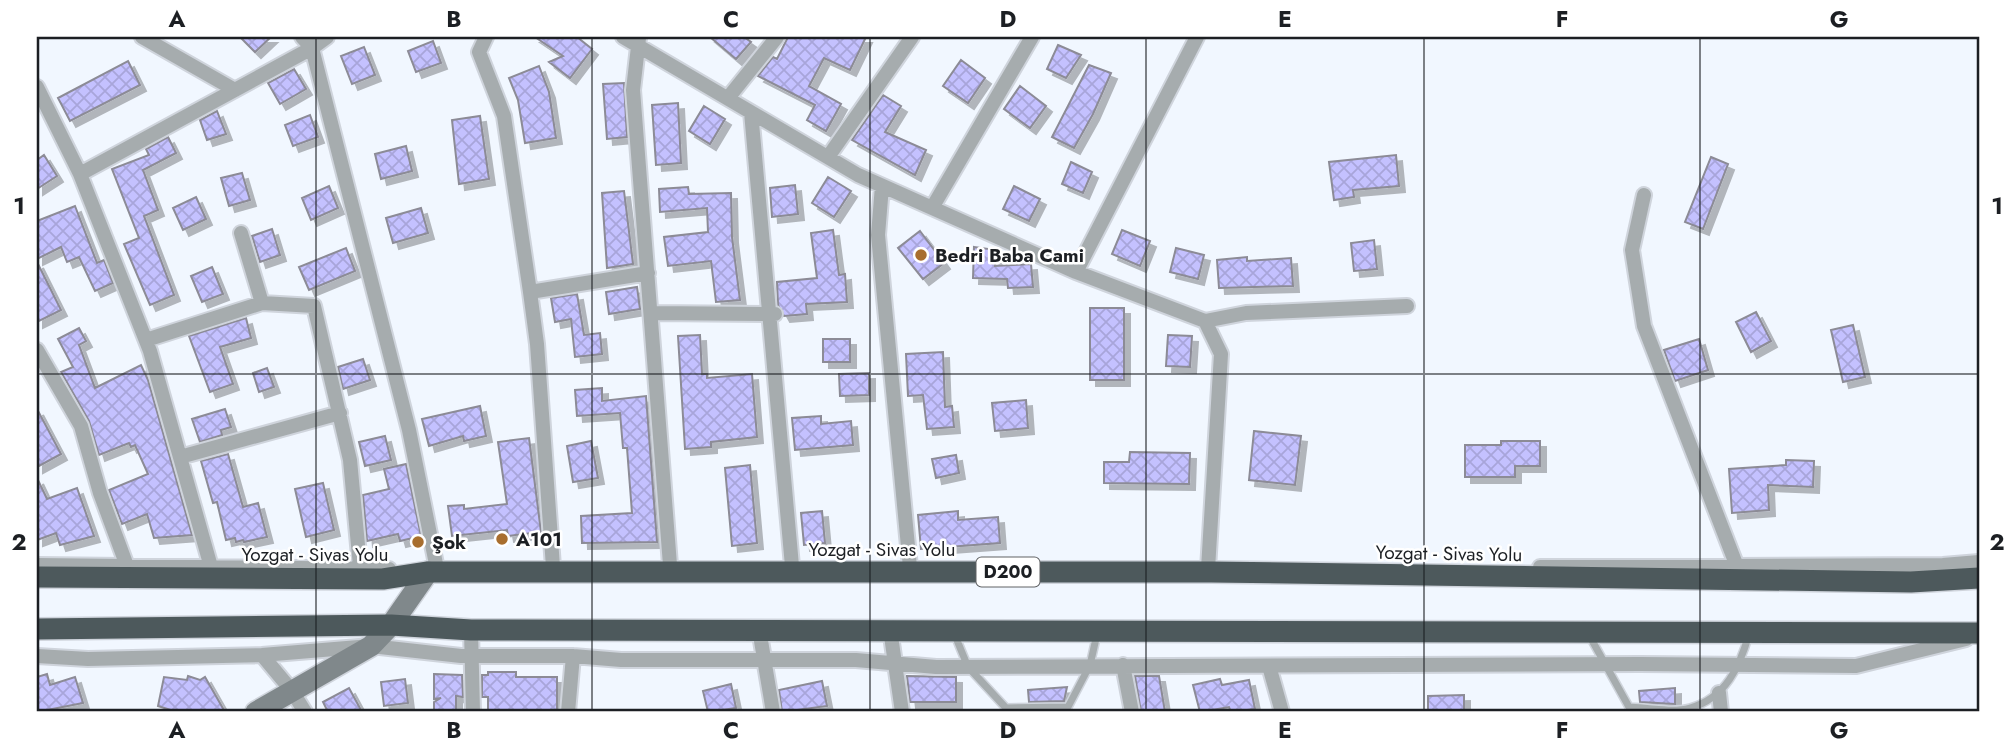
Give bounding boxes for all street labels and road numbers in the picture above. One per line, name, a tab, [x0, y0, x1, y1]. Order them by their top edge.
street label: Yozgat - Sivas Yolu	[809, 536, 955, 563]
street label: Yozgat - Sivas Yolu	[1375, 539, 1523, 568]
street label: Yozgat - Sivas Yolu	[242, 541, 388, 568]
road number: D200	[976, 558, 1040, 586]

